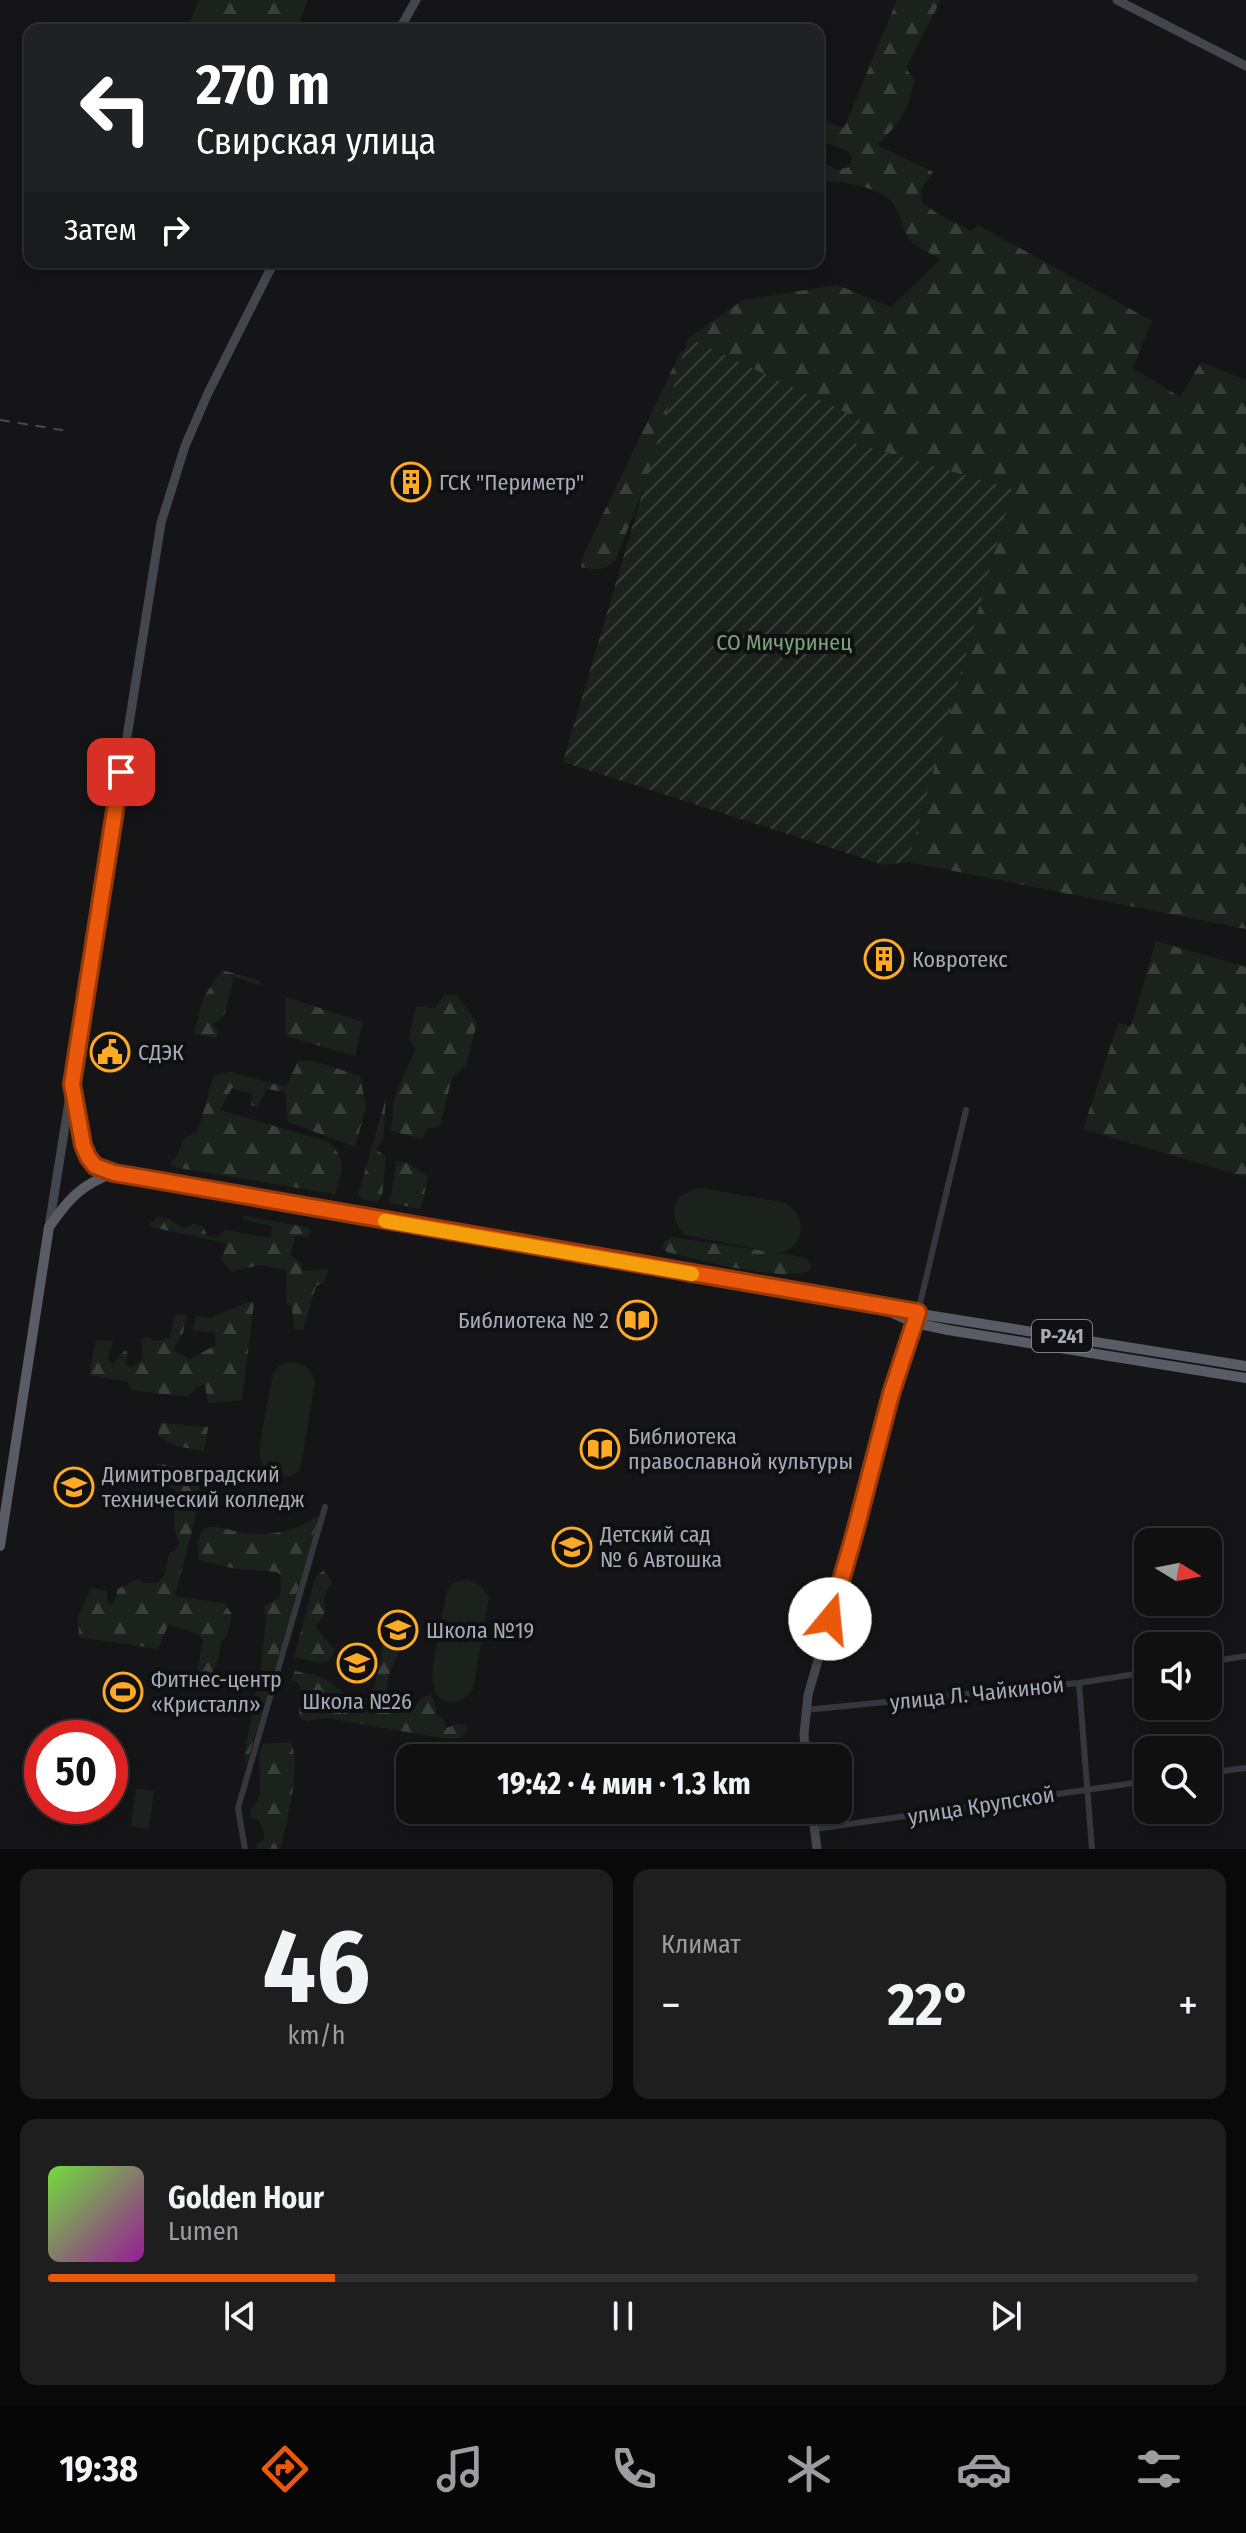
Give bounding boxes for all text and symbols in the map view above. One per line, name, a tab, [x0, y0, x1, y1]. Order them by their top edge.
text: 270 m	[196, 52, 330, 119]
icon: left	[64, 56, 168, 160]
text: Свирская улица	[196, 120, 436, 164]
icon: right	[153, 208, 197, 252]
text: Затем	[64, 212, 137, 248]
building icon: ГСК "Периметр"	[390, 461, 432, 503]
place label: ГСК "Периметр"	[439, 469, 584, 496]
park label: СО Мичуринец	[716, 629, 852, 656]
pin	[87, 738, 155, 806]
icon: arrive	[99, 750, 143, 794]
building icon: Ковротекс	[863, 938, 905, 980]
place label: Ковротекс	[912, 946, 1008, 973]
public building icon: СДЭК	[89, 1031, 131, 1073]
place label: СДЭК	[138, 1039, 184, 1066]
library icon: Библиотека № 2	[616, 1299, 658, 1341]
place label: Библиотека № 2	[458, 1307, 609, 1334]
road number: Р-241	[1032, 1320, 1092, 1352]
place label: Библиотека православной культуры	[628, 1423, 853, 1475]
library icon: Библиотека православной культуры	[579, 1428, 621, 1470]
place label: Димитровградский технический колледж	[101, 1461, 304, 1513]
school or university icon: Димитровградский технический колледж	[53, 1466, 95, 1508]
place label: Детский сад № 6 Автошка	[599, 1521, 722, 1573]
school or university icon: Детский сад № 6 Автошка	[551, 1526, 593, 1568]
north arrow	[1134, 1528, 1222, 1616]
map controls	[1134, 1528, 1222, 1824]
position arrow	[788, 1577, 872, 1661]
school or university icon: Школа №19	[377, 1609, 419, 1651]
place label: Школа №19	[426, 1617, 534, 1644]
button: sound	[1134, 1632, 1222, 1720]
school or university icon: Школа №26	[336, 1642, 378, 1684]
place label: Фитнес-центр «Кристалл»	[151, 1666, 282, 1718]
sports icon: Фитнес-центр «Кристалл»	[102, 1671, 144, 1713]
street label: улица Л. Чайкиной	[889, 1671, 1065, 1716]
place label: Школа №26	[302, 1688, 412, 1715]
speed limit sign: 50	[24, 1720, 128, 1824]
button: search	[1134, 1736, 1222, 1824]
text: 19:42 · 4 мин · 1.3 km	[497, 1766, 751, 1802]
street label: улица Крупской	[906, 1781, 1056, 1830]
text: 46	[263, 1905, 370, 2030]
text: Климат	[661, 1929, 741, 1960]
text: 22°	[888, 1969, 971, 2041]
text: −	[661, 1979, 681, 2032]
text: +	[1178, 1979, 1198, 2032]
text: km/h	[288, 2020, 345, 2051]
text: Golden Hour	[168, 2180, 324, 2216]
text: Lumen	[168, 2216, 239, 2247]
icon: previous	[218, 2294, 262, 2338]
icon: pause	[601, 2294, 645, 2338]
icon: next	[984, 2294, 1028, 2338]
icon: directions	[257, 2441, 313, 2497]
icon: music	[432, 2441, 488, 2497]
icon: phone	[606, 2441, 662, 2497]
icon: climate	[781, 2441, 837, 2497]
icon: car	[956, 2441, 1012, 2497]
icon: filters	[1131, 2441, 1187, 2497]
text: 19:38	[59, 2447, 138, 2491]

